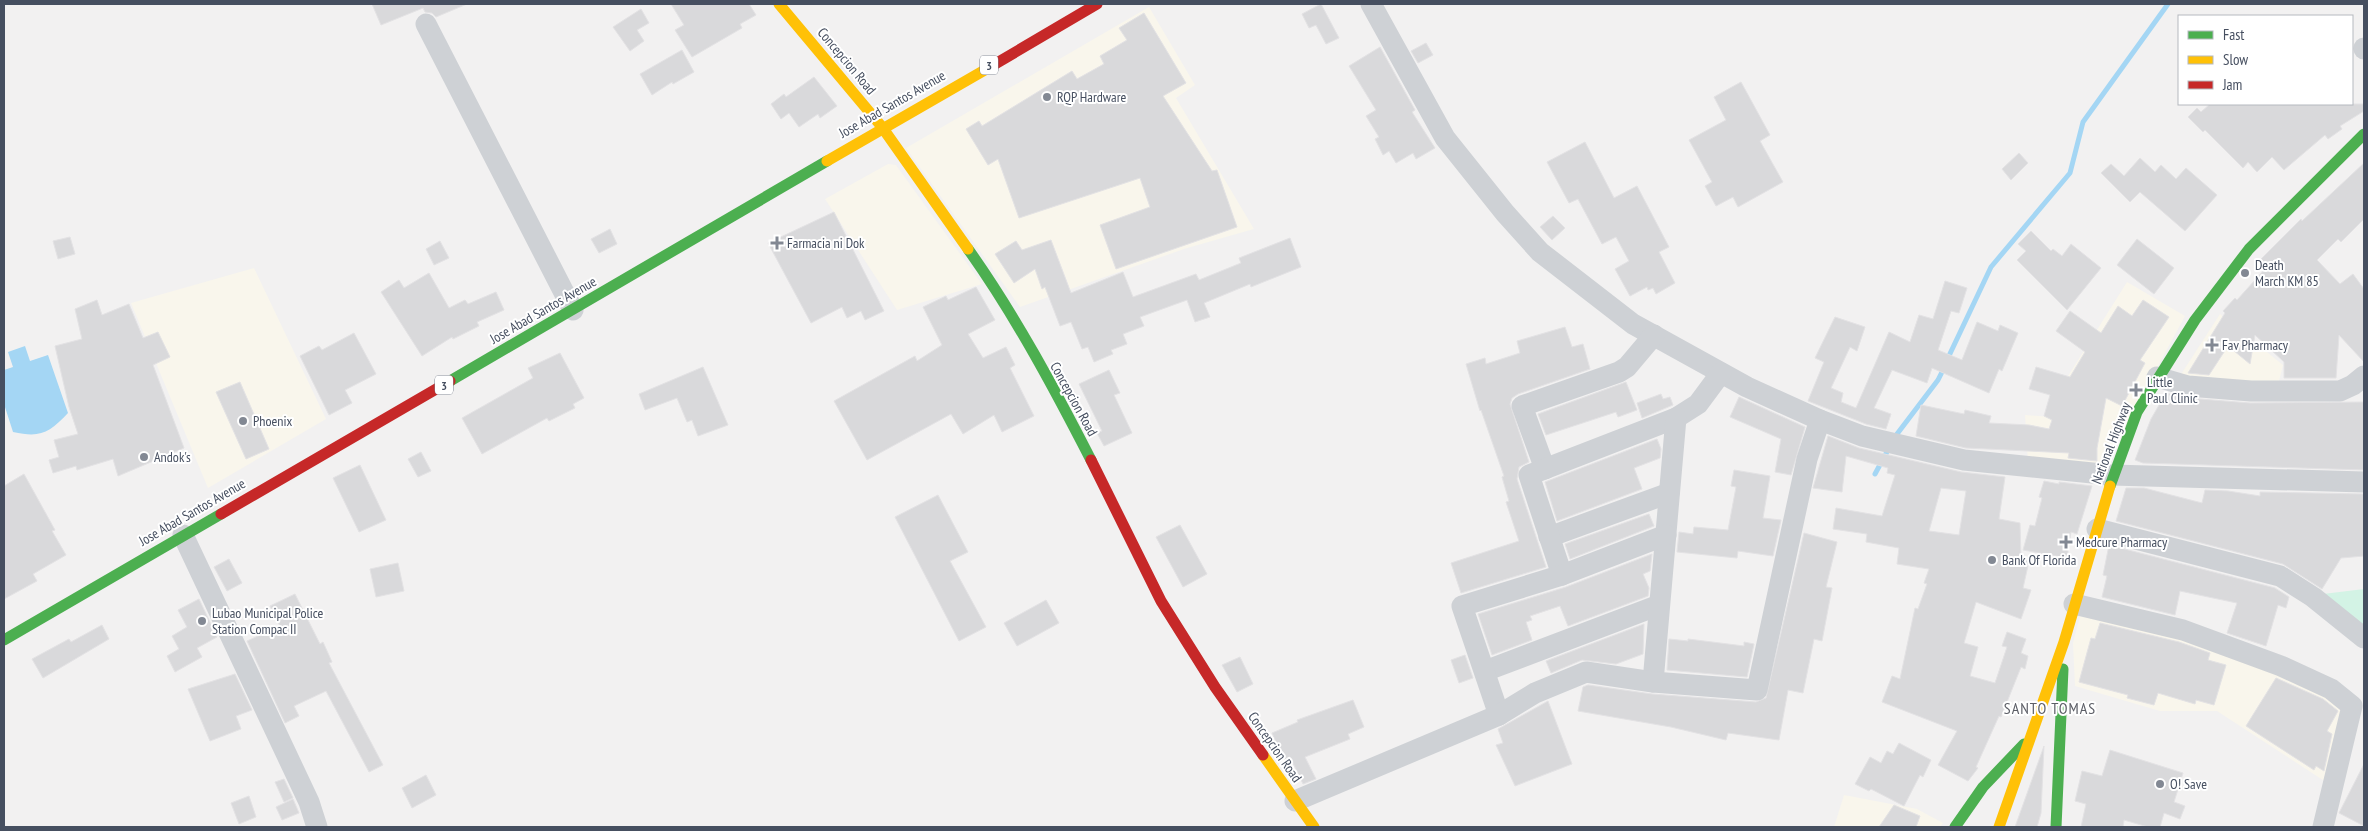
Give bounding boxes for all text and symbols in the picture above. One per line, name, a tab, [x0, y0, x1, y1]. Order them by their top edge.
legend	[2178, 15, 2353, 105]
street label: Concepcion Road	[814, 24, 880, 98]
text: Fast	[2223, 25, 2244, 44]
text: Slow	[2223, 50, 2248, 69]
road number: 3	[980, 56, 998, 74]
street label: Jose Abad Santos Avenue	[835, 66, 949, 142]
text: Jam	[2222, 75, 2242, 94]
place label: RQP Hardware	[1057, 88, 1127, 106]
marker: RQP Hardware	[1041, 91, 1053, 103]
place label: Farmacia ni Dok	[787, 234, 865, 252]
marker: Farmacia ni Dok	[771, 237, 783, 249]
place label: Death March KM 85	[2255, 256, 2319, 290]
marker: Death March KM 85	[2239, 267, 2251, 279]
street label: Jose Abad Santos Avenue	[486, 272, 600, 348]
place label: Fav Pharmacy	[2222, 336, 2289, 354]
marker: Fav Pharmacy	[2206, 339, 2218, 351]
street label: Concepcion Road	[1046, 359, 1102, 439]
place label: Little Paul Clinic	[2147, 373, 2198, 407]
road number: 3	[435, 376, 453, 394]
marker: Little Paul Clinic	[2129, 383, 2143, 397]
street label: National Highway	[2087, 399, 2135, 486]
place label: Phoenix	[253, 412, 292, 430]
marker: Phoenix	[237, 415, 249, 427]
place label: Andok's	[154, 448, 191, 466]
marker: Andok's	[138, 451, 150, 463]
street label: Jose Abad Santos Avenue	[135, 474, 249, 550]
place label: Medcure Pharmacy	[2076, 533, 2168, 551]
marker: Medcure Pharmacy	[2060, 536, 2072, 548]
place label: Bank Of Florida	[2002, 551, 2076, 569]
marker: Bank Of Florida	[1986, 554, 1998, 566]
place label: Lubao Municipal Police Station Compac II	[212, 604, 324, 638]
marker: Lubao Municipal Police Station Compac II	[196, 615, 208, 627]
district label: SANTO TOMAS	[2004, 698, 2096, 718]
street label: Concepcion Road	[1244, 708, 1306, 786]
place label: O! Save	[2170, 775, 2207, 793]
marker: O! Save	[2154, 778, 2166, 790]

